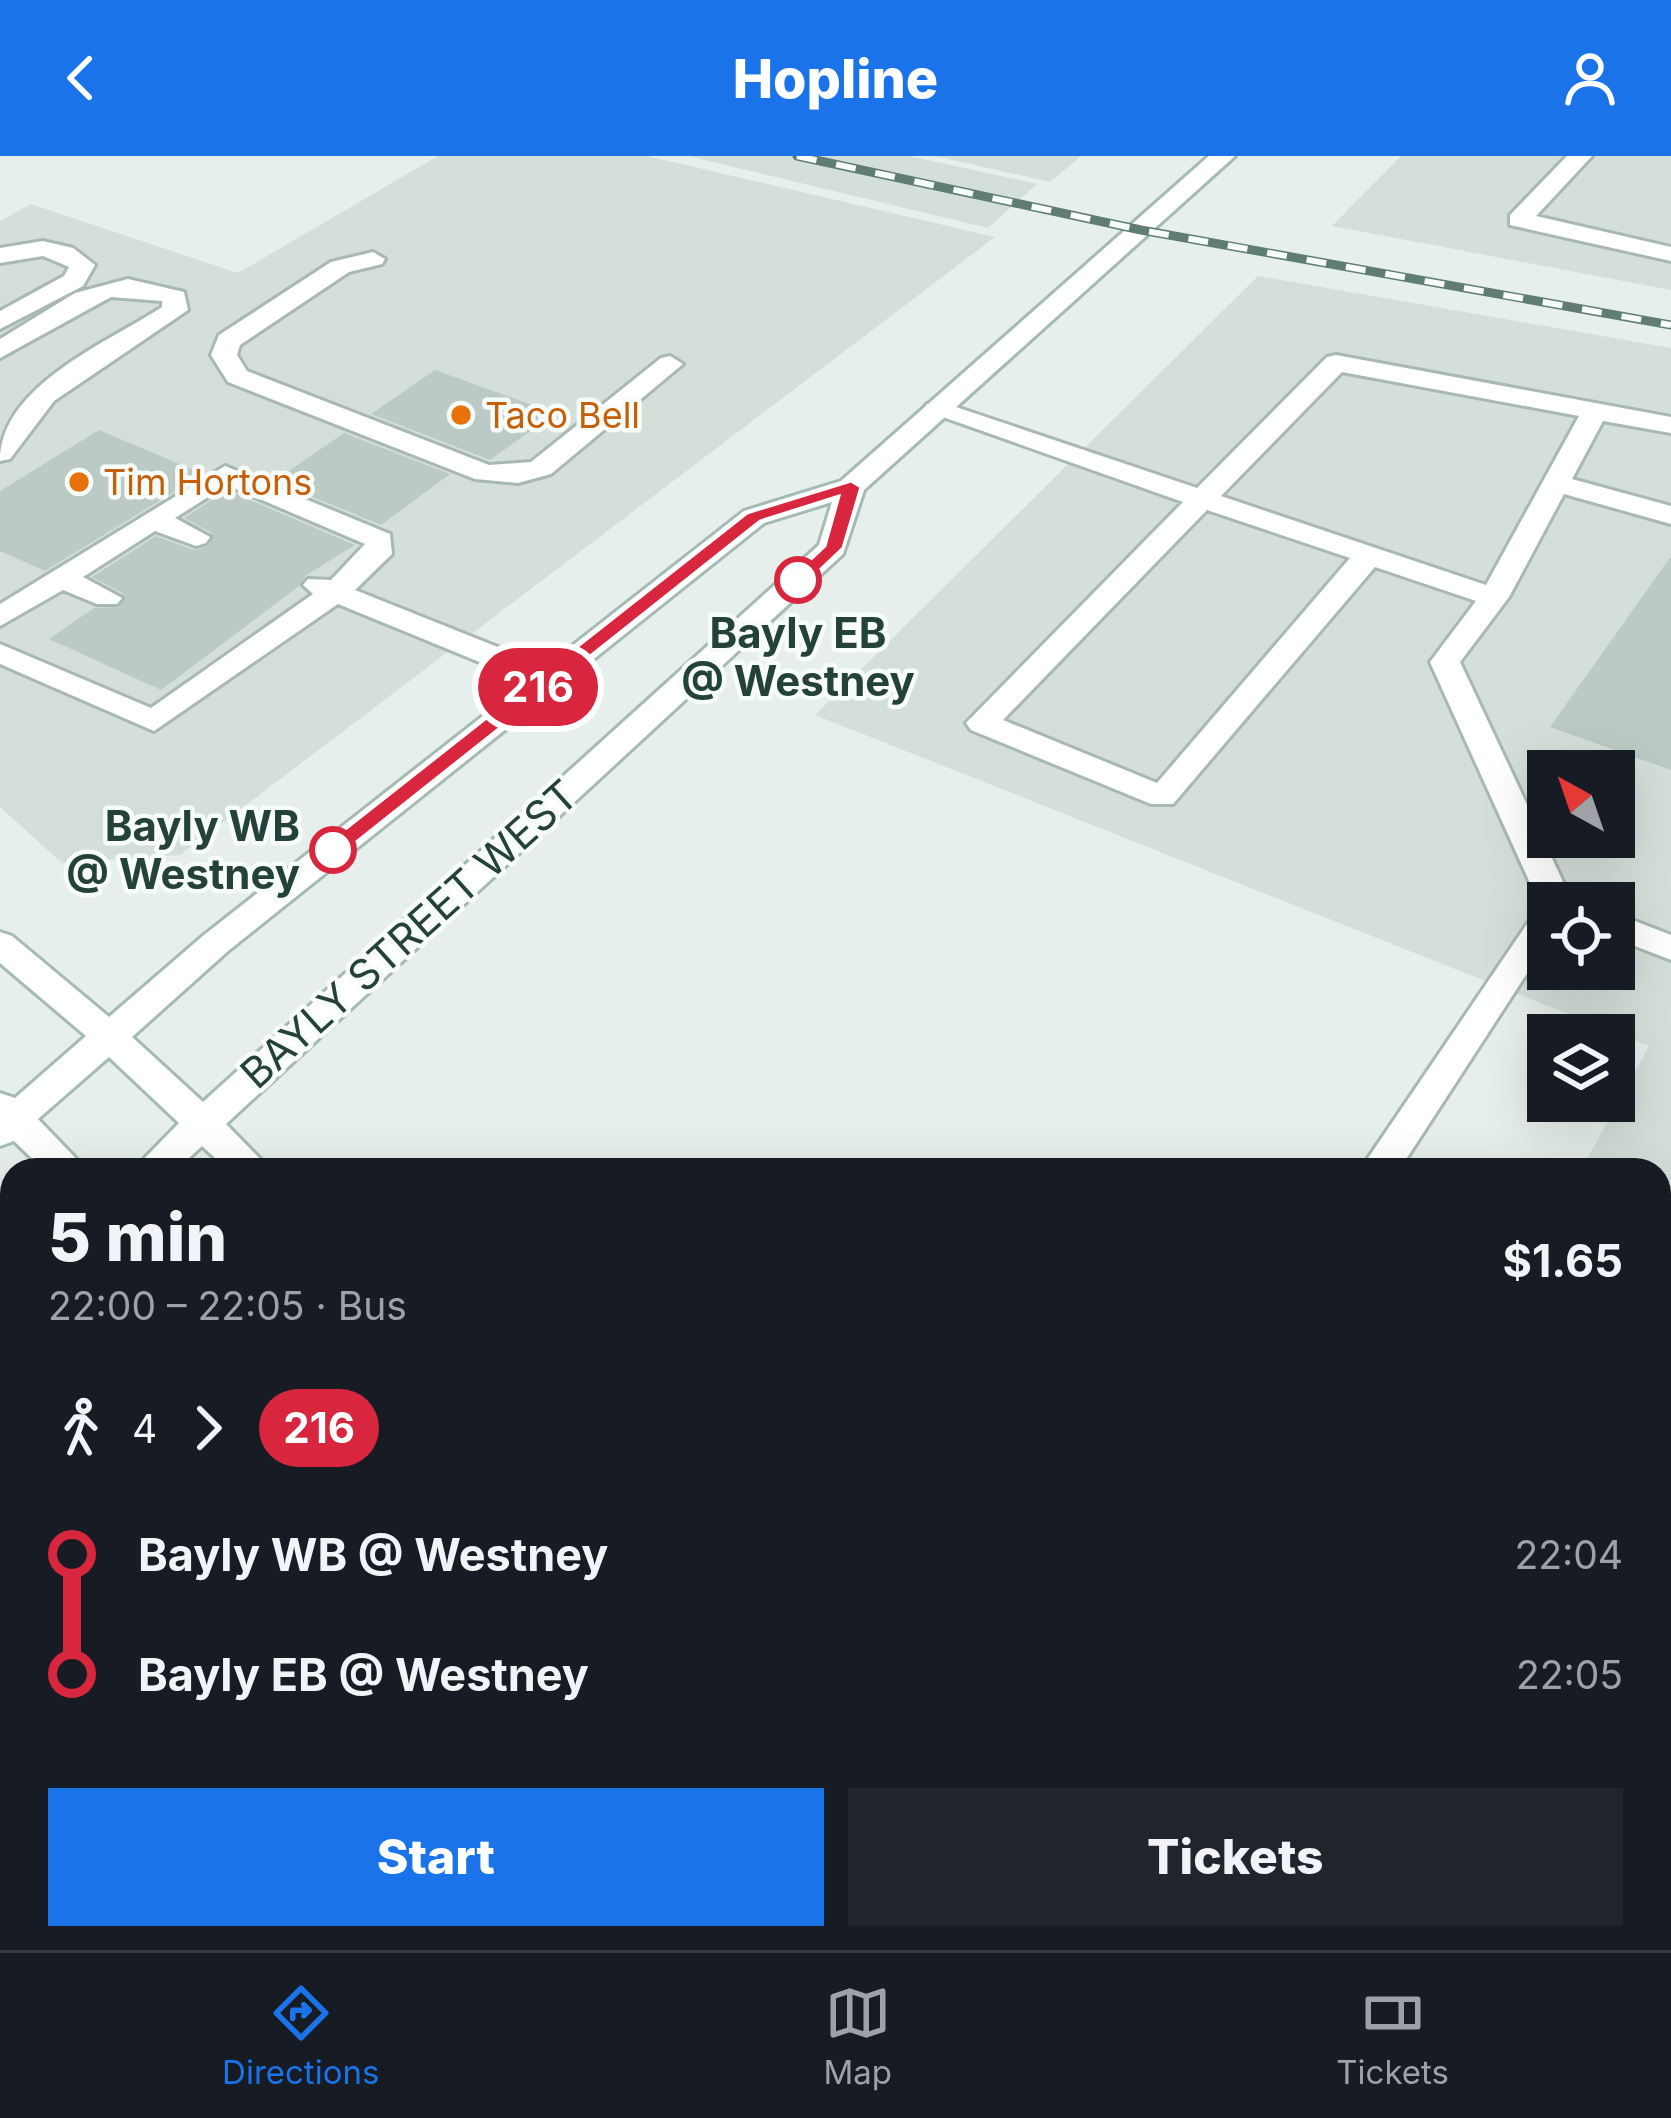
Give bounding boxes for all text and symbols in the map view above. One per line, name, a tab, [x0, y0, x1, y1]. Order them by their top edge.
icon: back	[48, 45, 114, 111]
icon: person	[1557, 45, 1623, 111]
text: Hopline	[733, 46, 938, 111]
place label: Taco Bell	[485, 393, 640, 437]
marker: Taco Bell	[448, 402, 474, 428]
place label: Tim Hortons	[103, 460, 312, 504]
marker: Tim Hortons	[66, 469, 92, 495]
marker: Bayly EB @ Westney	[776, 558, 820, 602]
place label: Bayly EB @ Westney	[681, 607, 915, 706]
line badge: 216	[469, 648, 607, 726]
text: 216	[502, 661, 574, 712]
north arrow	[1527, 750, 1635, 858]
map controls	[1527, 750, 1635, 1122]
street label: BAYLY STREET WEST	[230, 769, 588, 1098]
place label: Bayly WB @ Westney	[66, 800, 300, 899]
marker: Bayly WB @ Westney	[311, 828, 355, 872]
button: locate	[1527, 882, 1635, 990]
button: layers	[1527, 1014, 1635, 1122]
text: 5 min	[48, 1197, 227, 1277]
text: $1.65	[1502, 1233, 1623, 1288]
text: 22:00 – 22:05 · Bus	[48, 1282, 407, 1329]
icon: walk	[48, 1395, 114, 1461]
icon: forward	[175, 1395, 241, 1461]
text: 216	[283, 1402, 355, 1453]
text: 4	[132, 1405, 157, 1452]
text: Bayly WB @ Westney	[138, 1527, 608, 1582]
text: 22:04	[1514, 1531, 1623, 1578]
text: Bayly EB @ Westney	[138, 1647, 589, 1702]
text: 22:05	[1516, 1651, 1623, 1698]
button: Start	[48, 1788, 824, 1926]
button: Tickets	[848, 1788, 1623, 1926]
tab: Directions	[222, 1980, 379, 2092]
tab: Map	[824, 1980, 892, 2092]
tab: Tickets	[1336, 1980, 1449, 2092]

